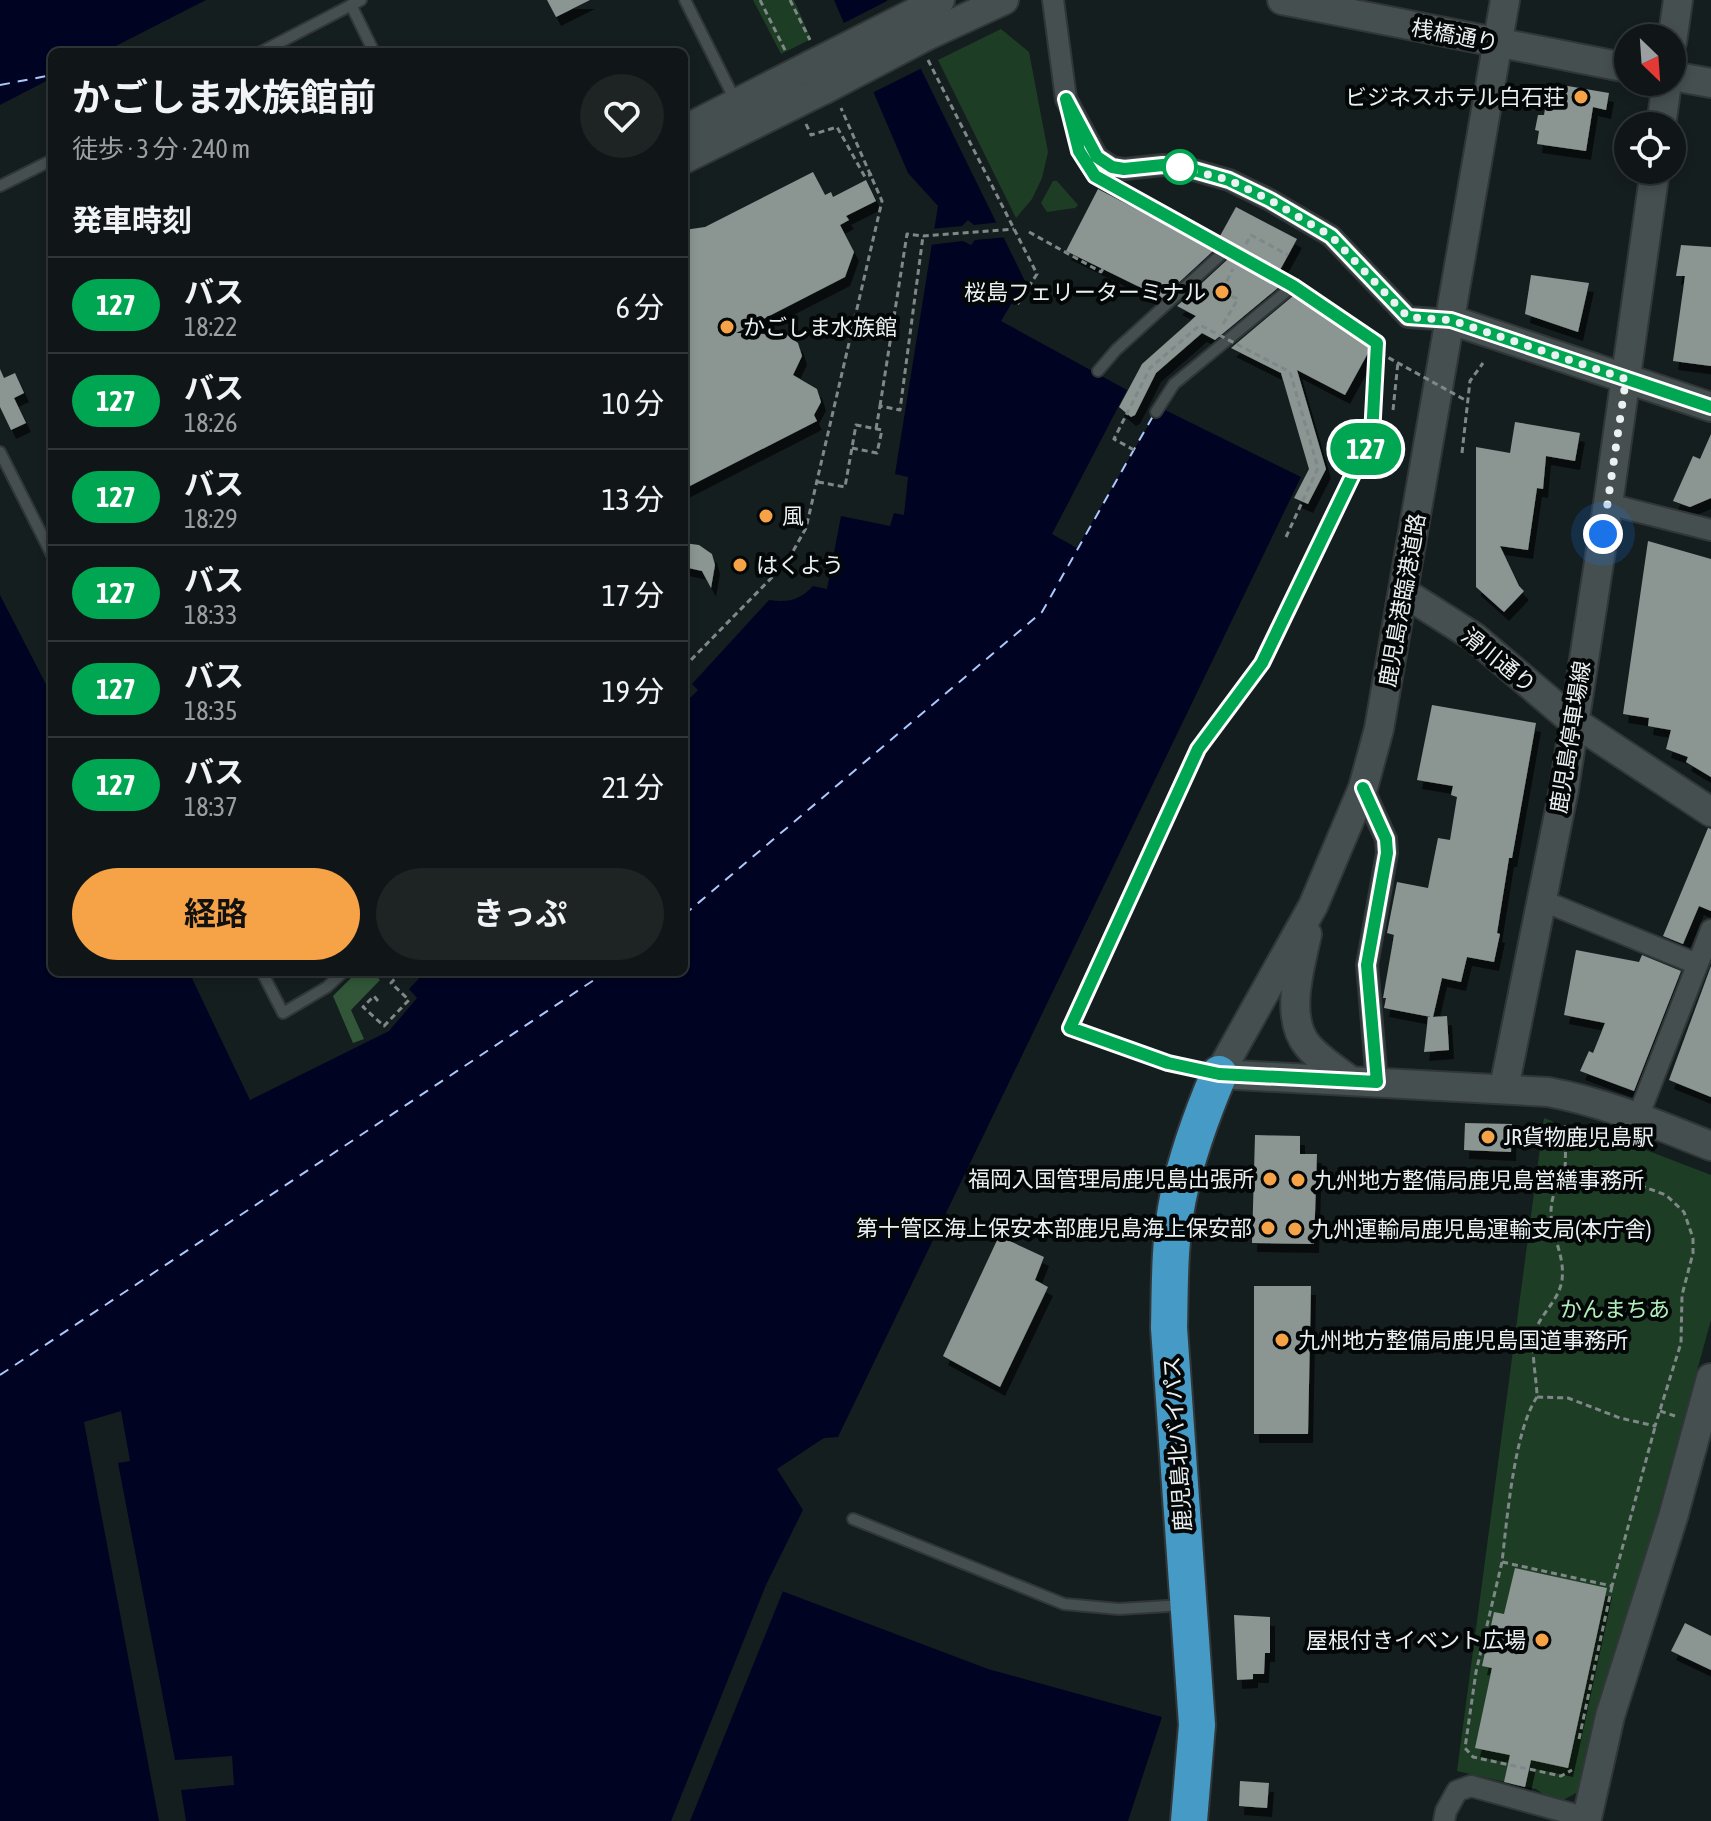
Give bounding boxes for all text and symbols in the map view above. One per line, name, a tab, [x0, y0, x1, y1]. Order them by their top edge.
street label: 桟橋通り	[1409, 14, 1501, 56]
north arrow	[1614, 24, 1686, 96]
map controls	[1614, 24, 1686, 184]
button: heart	[580, 74, 664, 158]
text: かごしま水族館前	[72, 76, 376, 119]
place label: ビジネスホテル白石荘	[1345, 84, 1565, 110]
marker: ビジネスホテル白石荘	[1572, 88, 1590, 106]
button: locate	[1614, 112, 1686, 184]
text: 徒歩 · 3 分 · 240 m	[72, 134, 250, 164]
unlabelled marker	[1163, 150, 1197, 184]
text: 発車時刻	[72, 203, 192, 237]
text: バス	[184, 275, 244, 309]
place label: 桜島フェリーターミナル	[964, 279, 1206, 305]
marker: 桜島フェリーターミナル	[1213, 283, 1231, 301]
text: 127	[96, 289, 136, 321]
text: 6 分	[616, 290, 664, 324]
text: 18:22	[184, 312, 238, 342]
place label: かごしま水族館	[743, 314, 897, 340]
marker: かごしま水族館	[718, 318, 736, 336]
text: バス	[184, 371, 244, 405]
text: 127	[96, 385, 136, 417]
text: 10 分	[602, 386, 664, 420]
text: 18:26	[184, 408, 238, 438]
line badge: 127	[1320, 423, 1412, 475]
text: 127	[1346, 433, 1386, 465]
text: バス	[184, 467, 244, 501]
text: 127	[96, 481, 136, 513]
text: 13 分	[602, 482, 664, 516]
place label: 風	[782, 503, 804, 529]
text: 18:29	[184, 504, 238, 534]
marker: 風	[757, 507, 775, 525]
street label: 鹿児島港臨港道路	[1374, 511, 1430, 689]
your location	[1583, 514, 1623, 554]
place label: はくよう	[756, 552, 844, 578]
marker: はくよう	[731, 556, 749, 574]
text: バス	[184, 563, 244, 597]
text: 127	[96, 577, 136, 609]
text: 17 分	[602, 578, 664, 612]
text: 18:33	[184, 600, 238, 630]
street label: 滑川通り	[1457, 622, 1541, 698]
text: バス	[184, 659, 244, 693]
street label: 鹿児島停車場線	[1545, 659, 1595, 815]
text: 127	[96, 673, 136, 705]
text: 19 分	[602, 674, 664, 708]
text: 18:35	[184, 696, 238, 726]
text: バス	[184, 755, 244, 789]
text: 127	[96, 769, 136, 801]
text: 21 分	[602, 770, 664, 804]
text: 18:37	[184, 792, 238, 822]
button: 経路	[72, 868, 360, 960]
button: きっぷ	[376, 868, 664, 960]
place label: JR貨物鹿児島駅	[1504, 1124, 1654, 1150]
marker: JR貨物鹿児島駅	[1479, 1128, 1497, 1146]
place label: 福岡入国管理局鹿児島出張所	[968, 1166, 1254, 1192]
place label: 九州地方整備局鹿児島営繕事務所	[1314, 1167, 1644, 1193]
marker: 福岡入国管理局鹿児島出張所	[1261, 1170, 1279, 1188]
marker: 九州地方整備局鹿児島営繕事務所	[1289, 1171, 1307, 1189]
place label: 第十管区海上保安本部鹿児島海上保安部	[856, 1215, 1252, 1241]
place label: 九州運輸局鹿児島運輸支局(本庁舎)	[1311, 1216, 1652, 1242]
marker: 第十管区海上保安本部鹿児島海上保安部	[1259, 1219, 1277, 1237]
marker: 九州運輸局鹿児島運輸支局(本庁舎)	[1286, 1220, 1304, 1238]
park label: かんまちあ	[1560, 1296, 1670, 1322]
place label: 九州地方整備局鹿児島国道事務所	[1298, 1327, 1628, 1353]
marker: 九州地方整備局鹿児島国道事務所	[1273, 1331, 1291, 1349]
street label: 鹿児島北バイパス	[1158, 1356, 1196, 1532]
place label: 屋根付きイベント広場	[1306, 1627, 1526, 1653]
marker: 屋根付きイベント広場	[1533, 1631, 1551, 1649]

